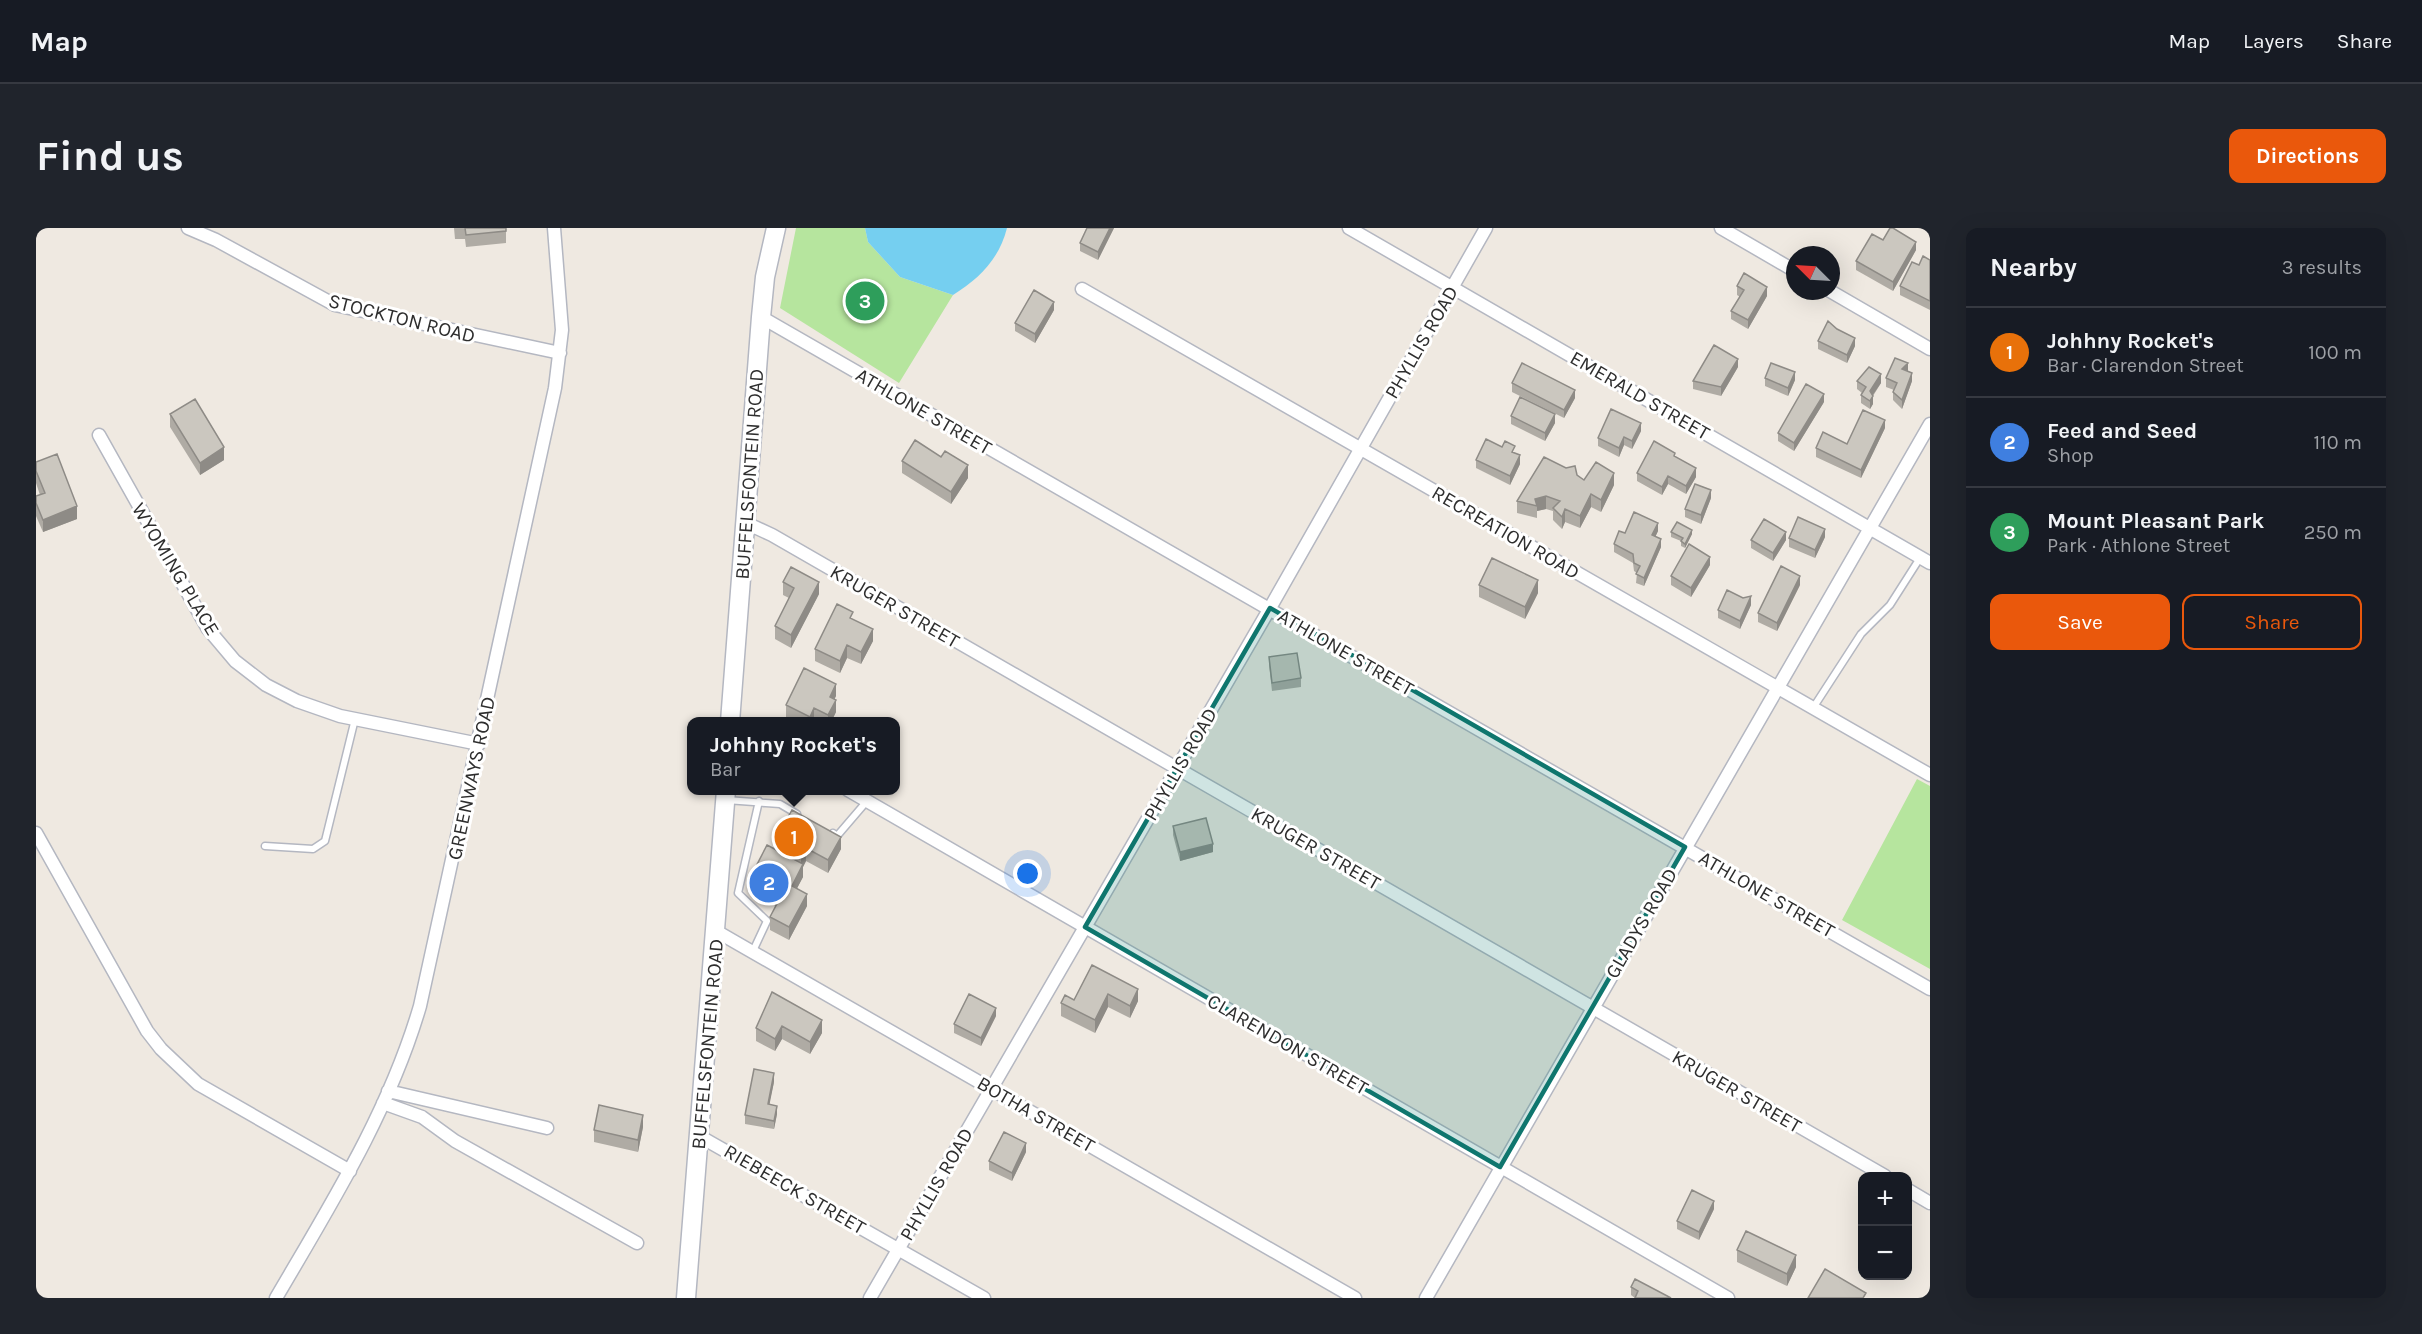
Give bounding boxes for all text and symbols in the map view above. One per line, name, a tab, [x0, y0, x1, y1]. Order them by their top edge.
text: Map	[30, 25, 88, 58]
text: Map	[2168, 29, 2210, 53]
text: Layers	[2243, 29, 2304, 53]
text: Share	[2337, 29, 2392, 53]
button: Directions	[2229, 129, 2386, 183]
text: Find us	[36, 131, 184, 181]
north arrow	[1786, 246, 1840, 300]
text: Nearby	[1990, 252, 2077, 283]
text: 3 results	[2282, 256, 2362, 279]
pin: 3	[846, 278, 884, 324]
street label: PHYLLIS ROAD	[1380, 282, 1463, 403]
street label: STOCKTON ROAD	[326, 289, 478, 348]
text: Johhny Rocket's	[2047, 328, 2214, 354]
text: 1	[2006, 341, 2013, 364]
text: 100 m	[2308, 341, 2362, 364]
street label: EMERALD STREET	[1566, 346, 1714, 445]
text: Bar · Clarendon Street	[2047, 354, 2244, 377]
street label: ATHLONE STREET	[852, 363, 996, 460]
street label: BUFFELSFONTEIN ROAD	[731, 368, 768, 580]
text: Feed and Seed	[2047, 418, 2197, 444]
text: 2	[2003, 431, 2016, 454]
text: 110 m	[2313, 431, 2362, 454]
text: Shop	[2047, 444, 2094, 467]
street label: RECREATION ROAD	[1428, 481, 1584, 584]
street label: WYOMING PLACE	[127, 499, 224, 640]
text: Mount Pleasant Park	[2047, 508, 2264, 534]
text: 3	[2003, 521, 2016, 544]
text: 250 m	[2304, 521, 2362, 544]
text: Park · Athlone Street	[2047, 534, 2230, 557]
street label: KRUGER STREET	[826, 560, 963, 653]
button: Save	[1990, 594, 2170, 650]
button: Share	[2182, 594, 2362, 650]
street label: ATHLONE STREET	[1274, 604, 1418, 701]
street label: GREENWAYS ROAD	[443, 694, 500, 862]
street label: PHYLLIS ROAD	[1139, 704, 1222, 825]
popup	[687, 717, 900, 795]
text: Johhny Rocket's	[710, 732, 877, 758]
text: Bar	[710, 758, 741, 781]
street label: KRUGER STREET	[1247, 802, 1384, 895]
pin: 1	[774, 814, 813, 860]
street label: ATHLONE STREET	[1695, 846, 1839, 943]
your location	[1013, 859, 1042, 888]
pin: 2	[750, 860, 788, 906]
street label: GLADYS ROAD	[1601, 864, 1682, 982]
street label: BUFFELSFONTEIN ROAD	[687, 938, 728, 1150]
street label: CLARENDON STREET	[1203, 989, 1372, 1100]
street label: KRUGER STREET	[1668, 1045, 1805, 1138]
street label: BOTHA STREET	[973, 1072, 1099, 1157]
street label: PHYLLIS ROAD	[895, 1124, 978, 1245]
street label: RIEBEECK STREET	[720, 1139, 870, 1239]
map controls	[1858, 1172, 1912, 1280]
button: +	[1858, 1172, 1912, 1226]
button: −	[1858, 1226, 1912, 1280]

